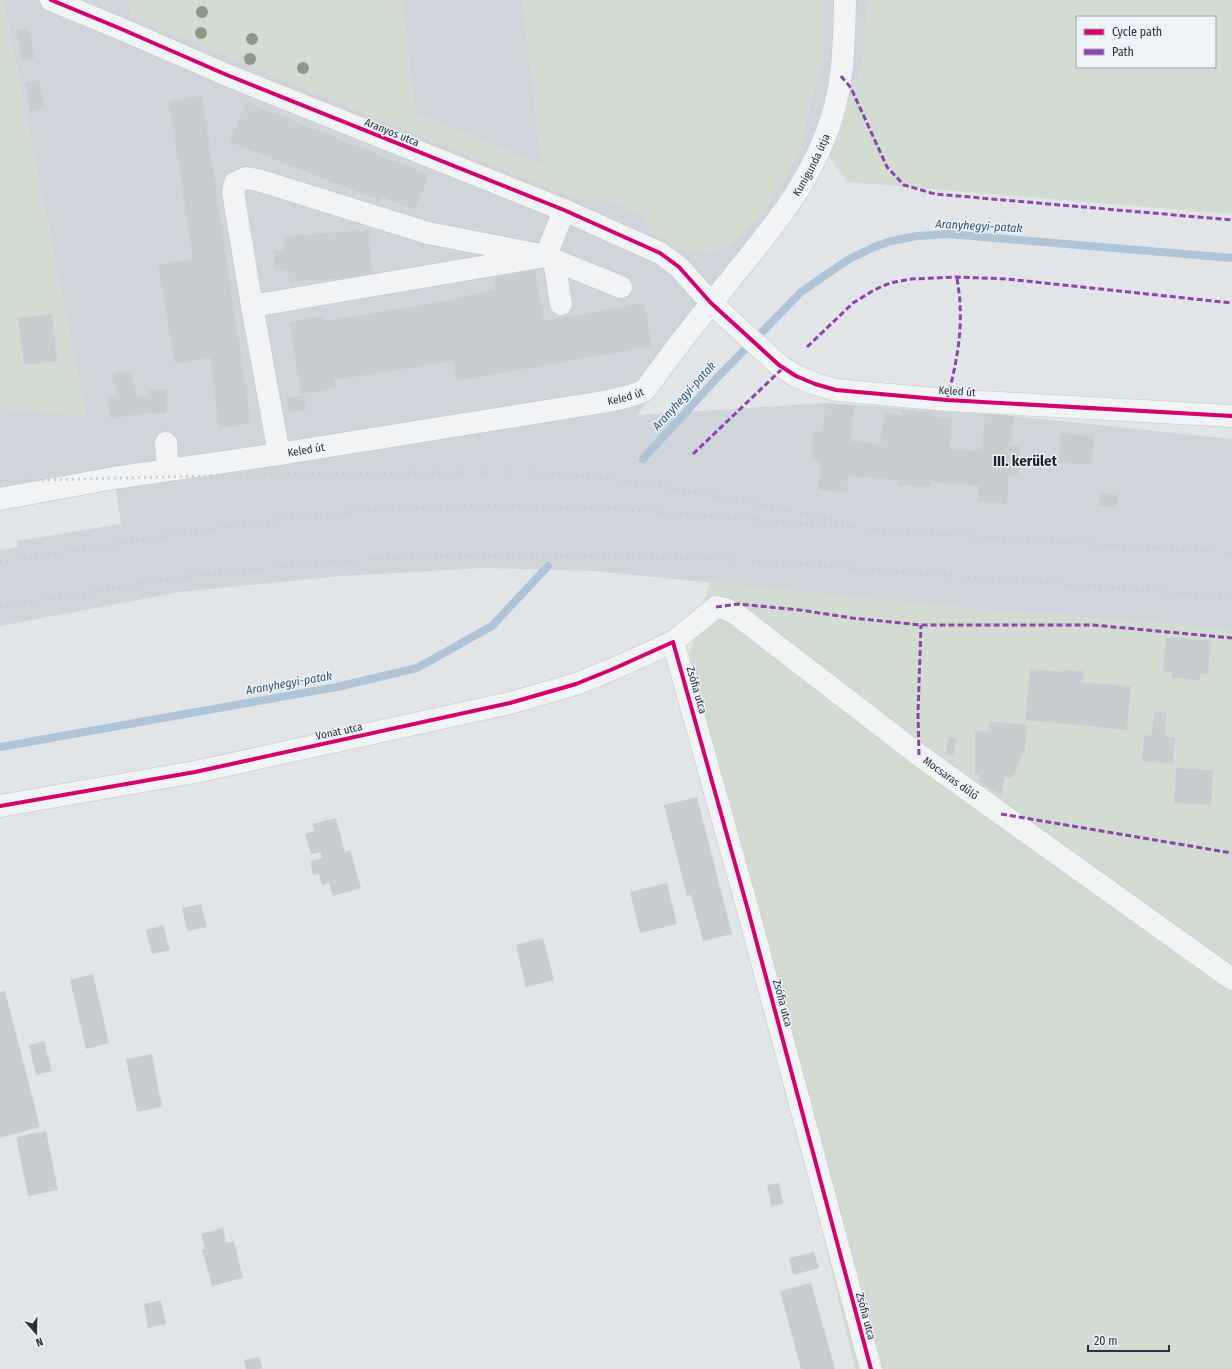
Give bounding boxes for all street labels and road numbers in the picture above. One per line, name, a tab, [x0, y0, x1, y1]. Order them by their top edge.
street label: Aranyos utca	[363, 116, 421, 149]
street label: Kunigunda útja	[790, 132, 833, 199]
street label: Keled út	[938, 384, 976, 399]
street label: Keled út	[606, 385, 647, 408]
street label: Keled út	[287, 441, 326, 460]
street label: Zsófia utca	[684, 665, 709, 715]
street label: Vonat utca	[314, 720, 364, 743]
street label: Mocsaras dűlő	[921, 754, 981, 803]
street label: Zsófia utca	[770, 978, 795, 1028]
street label: Zsófia utca	[853, 1291, 878, 1341]

